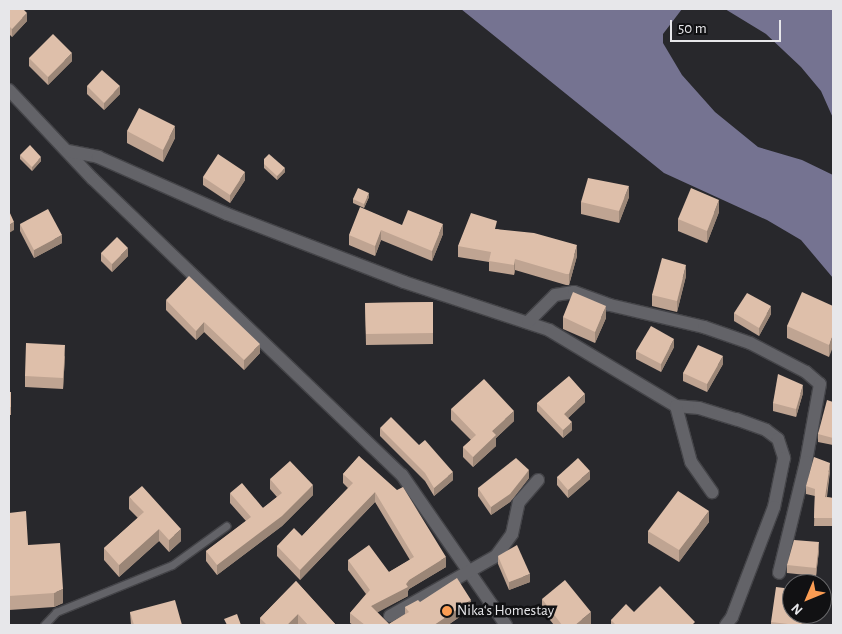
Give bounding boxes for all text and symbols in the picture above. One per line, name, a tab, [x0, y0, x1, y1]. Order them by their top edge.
scale bar	[672, 10, 783, 42]
text: 50 m	[678, 21, 707, 36]
north arrow	[782, 574, 832, 624]
text: N	[789, 601, 805, 617]
place label: Nika‘s Homestay	[457, 602, 554, 620]
marker: Nika‘s Homestay	[441, 605, 453, 617]

